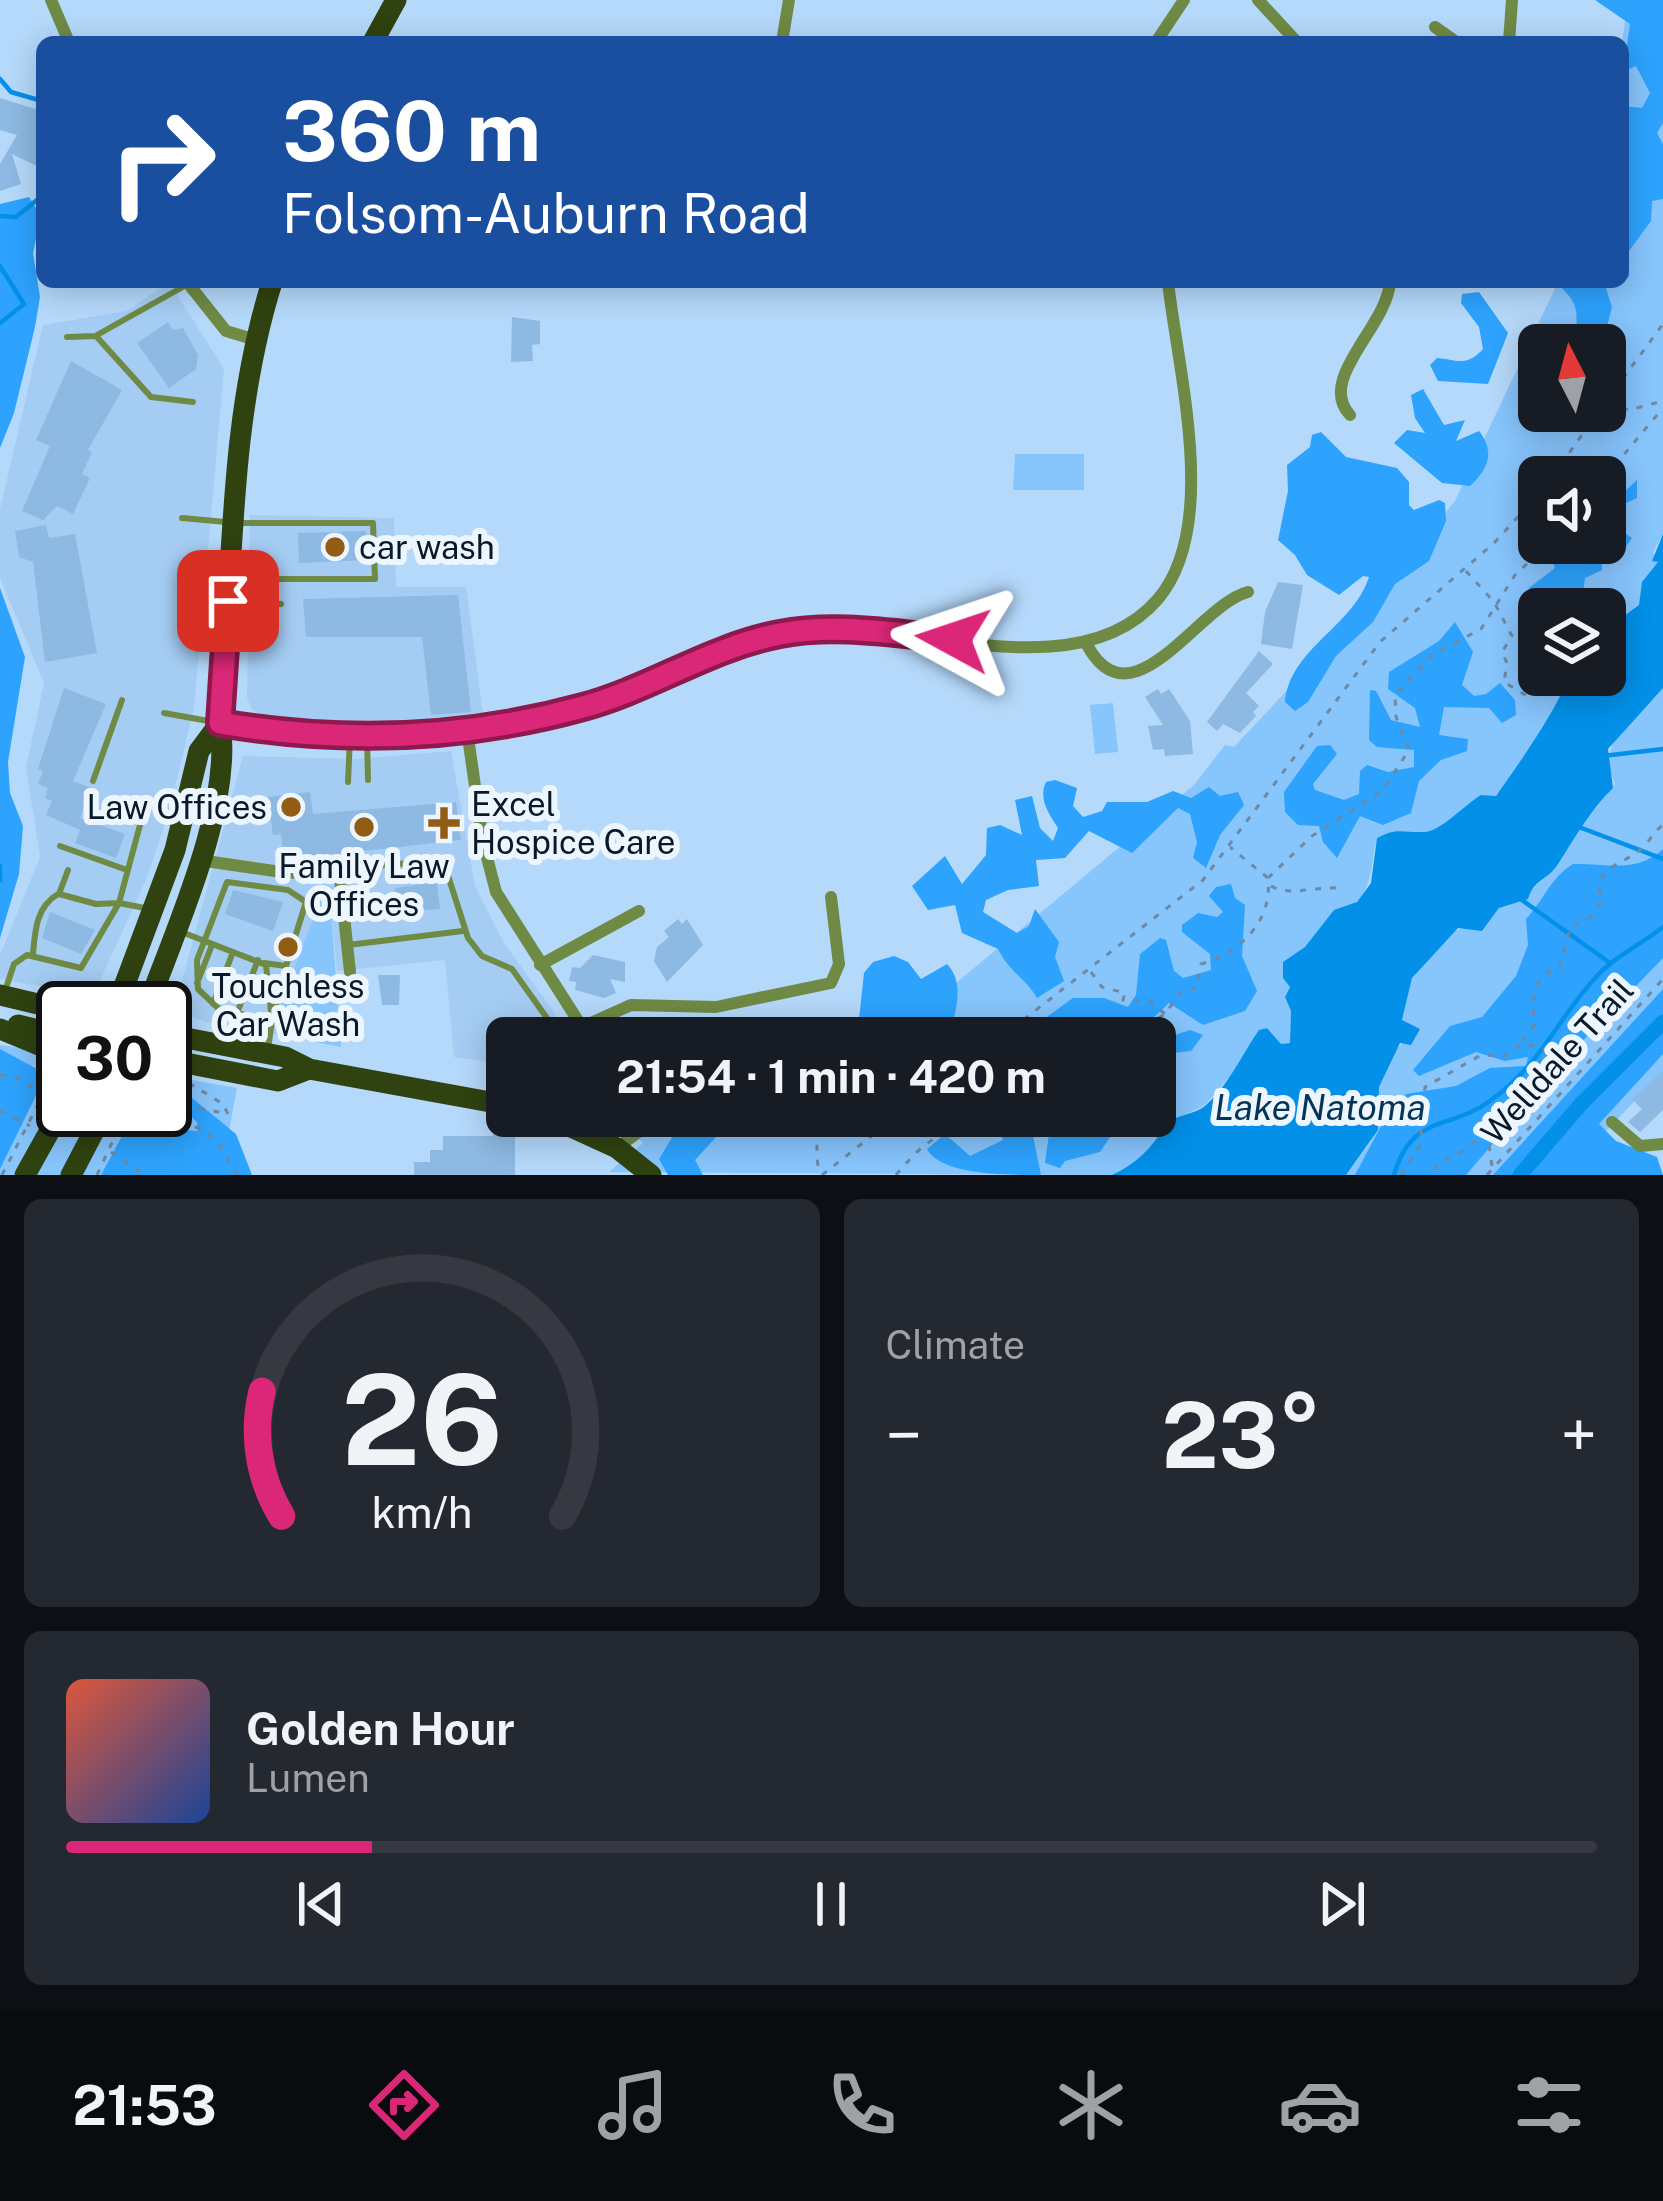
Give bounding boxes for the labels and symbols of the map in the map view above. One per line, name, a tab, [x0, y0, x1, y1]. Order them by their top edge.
north arrow	[1518, 324, 1626, 432]
place label: car wash	[359, 528, 495, 566]
marker: car wash	[322, 534, 348, 560]
pin	[177, 550, 279, 652]
position arrow	[890, 576, 1016, 702]
place label: Excel Hospice Care	[471, 785, 676, 861]
place label: Law Offices	[87, 788, 267, 826]
marker: Law Offices	[278, 794, 304, 820]
marker: Excel Hospice Care	[428, 807, 460, 839]
marker: Family Law Offices	[351, 814, 377, 840]
place label: Family Law Offices	[278, 847, 450, 923]
marker: Touchless Car Wash	[275, 934, 301, 960]
place label: Touchless Car Wash	[212, 967, 364, 1043]
street label: Welldale Trail	[1473, 971, 1641, 1151]
speed limit sign: 30	[36, 981, 192, 1137]
water label: Lake Natoma	[1214, 1086, 1426, 1128]

